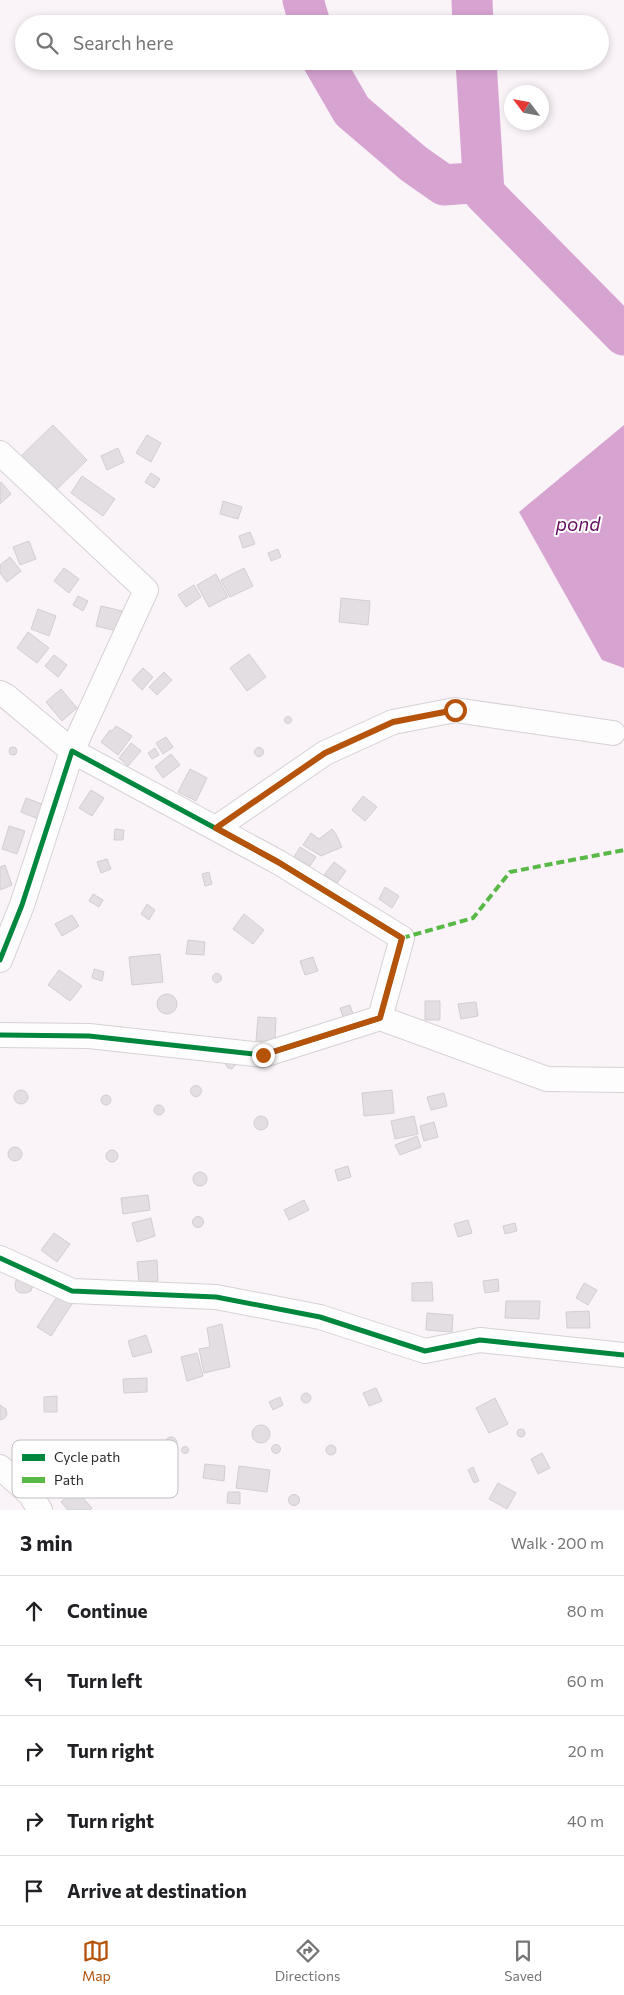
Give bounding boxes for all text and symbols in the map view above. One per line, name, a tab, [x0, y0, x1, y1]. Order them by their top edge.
search box	[15, 15, 609, 70]
icon: search	[33, 29, 61, 57]
text: Search here	[73, 31, 173, 54]
north arrow	[504, 85, 549, 130]
water label: pond	[555, 512, 601, 535]
route start	[444, 699, 467, 722]
route end	[252, 1044, 275, 1067]
legend	[12, 1440, 178, 1498]
text: Cycle path	[54, 1448, 120, 1465]
text: Path	[54, 1471, 84, 1488]
text: 3 min	[20, 1530, 73, 1555]
text: Walk · 200 m	[511, 1533, 604, 1552]
icon: ahead	[20, 1597, 48, 1625]
text: Continue	[67, 1599, 147, 1622]
text: 80 m	[567, 1601, 604, 1620]
icon: left	[20, 1667, 48, 1695]
text: Turn left	[67, 1669, 142, 1692]
text: 60 m	[567, 1671, 604, 1690]
icon: right	[20, 1737, 48, 1765]
text: Turn right	[67, 1739, 154, 1762]
text: 20 m	[568, 1741, 604, 1760]
icon: right	[20, 1807, 48, 1835]
text: Turn right	[67, 1809, 154, 1832]
text: 40 m	[567, 1811, 604, 1830]
icon: arrive	[20, 1877, 48, 1905]
text: Arrive at destination	[67, 1879, 247, 1902]
tab: Map	[82, 1937, 111, 1984]
tab: Directions	[275, 1937, 340, 1984]
tab: Saved	[504, 1937, 542, 1984]

